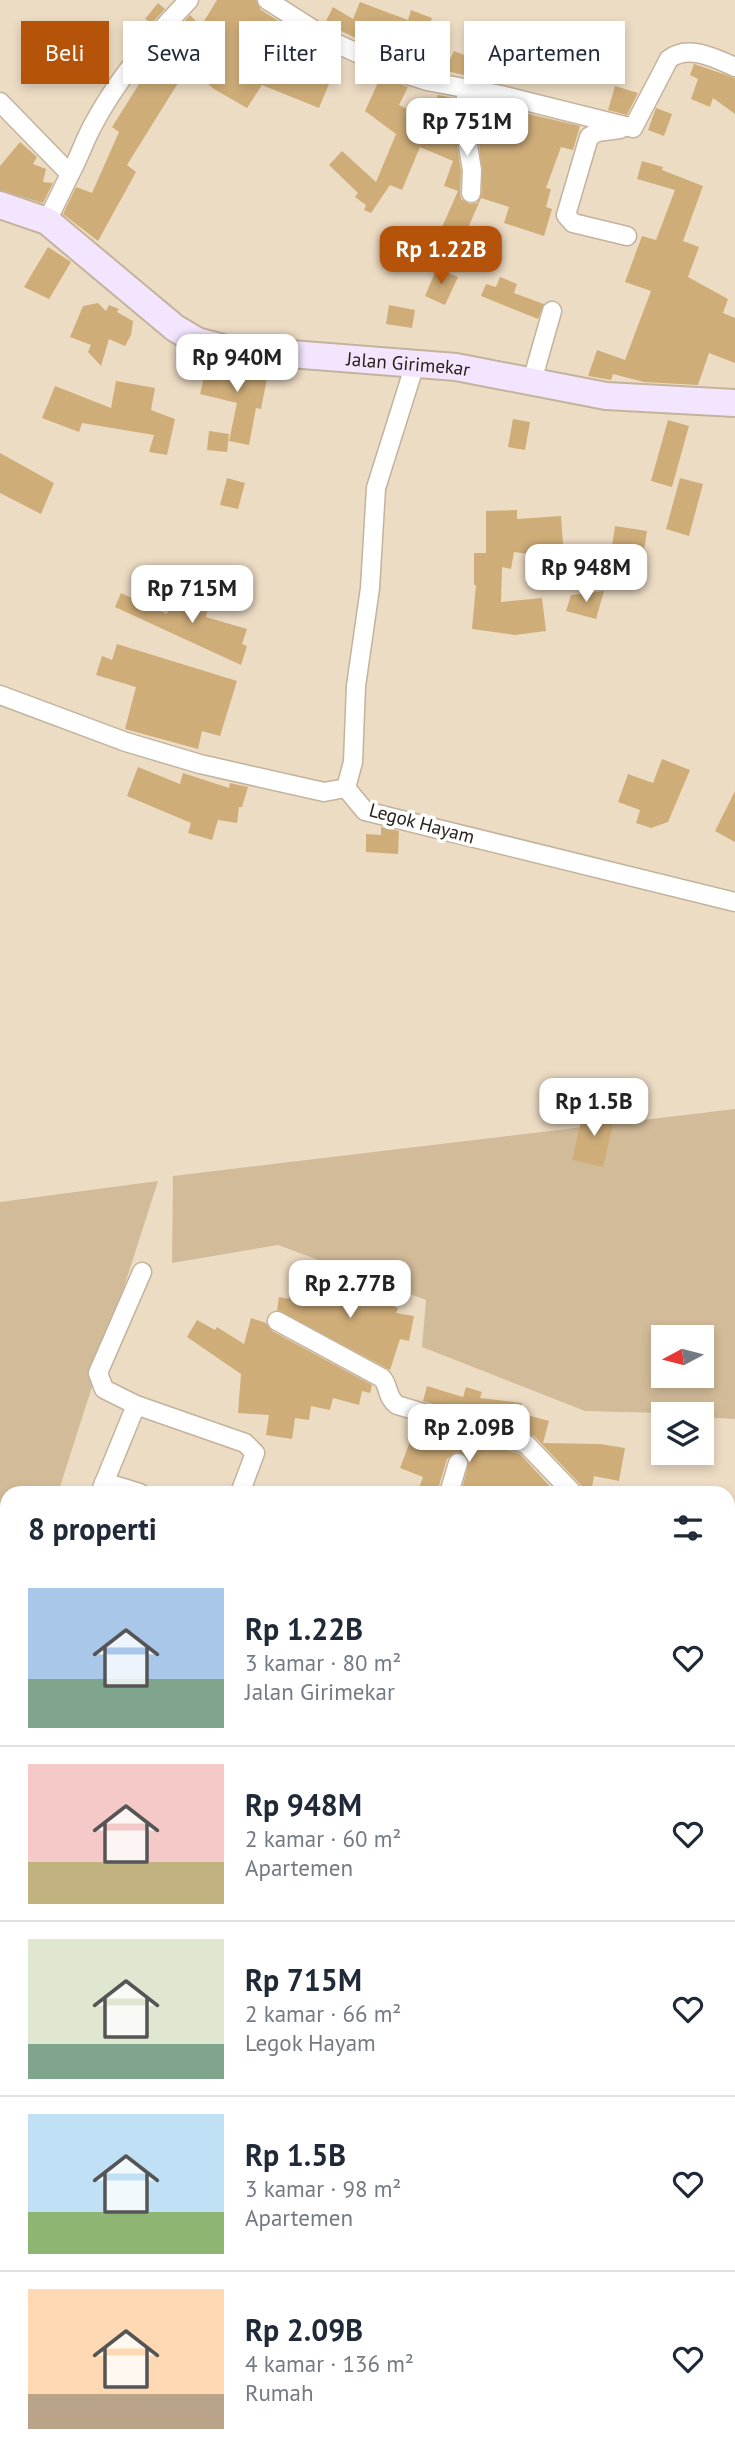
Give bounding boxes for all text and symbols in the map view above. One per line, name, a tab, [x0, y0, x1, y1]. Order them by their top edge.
chip: Beli	[21, 21, 109, 84]
chip: Sewa	[123, 21, 225, 84]
chip: Filter	[239, 21, 341, 84]
chip: Baru	[355, 21, 450, 84]
chip: Apartemen	[464, 21, 625, 84]
pin: Rp 751M	[402, 99, 532, 158]
text: Rp 751M	[422, 106, 512, 135]
pin: Rp 1.22B	[369, 226, 513, 286]
text: Rp 1.22B	[396, 234, 486, 263]
pin: Rp 940M	[172, 334, 302, 394]
text: Rp 940M	[192, 342, 282, 371]
street label: Jalan Girimekar	[345, 346, 473, 382]
pin: Rp 948M	[521, 544, 651, 604]
text: Rp 948M	[541, 552, 631, 581]
pin: Rp 715M	[127, 566, 257, 625]
text: Rp 715M	[147, 573, 237, 602]
street label: Legok Hayam	[367, 797, 477, 849]
pin: Rp 1.5B	[529, 1078, 659, 1138]
text: Rp 1.5B	[555, 1086, 633, 1115]
pin: Rp 2.77B	[278, 1260, 422, 1320]
text: Rp 2.77B	[305, 1268, 395, 1297]
north arrow	[651, 1325, 714, 1388]
map controls	[651, 1325, 714, 1465]
button: layers	[651, 1402, 714, 1465]
pin: Rp 2.09B	[397, 1404, 541, 1464]
text: Rp 2.09B	[424, 1412, 514, 1441]
text: 8 properti	[28, 1509, 157, 1548]
icon: filters	[669, 1509, 707, 1547]
text: Rp 1.22B	[245, 1609, 363, 1648]
icon: home	[84, 1616, 168, 1700]
icon: heart	[669, 1639, 707, 1677]
text: 3 kamar · 80 m²	[245, 1648, 401, 1677]
text: Jalan Girimekar	[245, 1677, 395, 1706]
text: Rp 948M	[245, 1785, 362, 1824]
icon: home	[84, 1792, 168, 1876]
icon: heart	[669, 1815, 707, 1853]
text: 2 kamar · 60 m²	[245, 1824, 401, 1853]
text: Apartemen	[245, 1853, 353, 1882]
text: Rp 715M	[245, 1960, 362, 1999]
icon: home	[84, 1967, 168, 2051]
icon: heart	[669, 1990, 707, 2028]
text: 2 kamar · 66 m²	[245, 1999, 401, 2028]
text: Legok Hayam	[245, 2028, 376, 2057]
text: Rp 1.5B	[245, 2135, 346, 2174]
icon: home	[84, 2142, 168, 2226]
icon: heart	[669, 2165, 707, 2203]
text: 3 kamar · 98 m²	[245, 2174, 401, 2203]
text: Apartemen	[245, 2203, 353, 2232]
text: Rp 2.09B	[245, 2310, 363, 2349]
icon: home	[84, 2317, 168, 2401]
icon: heart	[669, 2340, 707, 2378]
text: 4 kamar · 136 m²	[245, 2349, 414, 2378]
text: Rumah	[245, 2378, 314, 2407]

